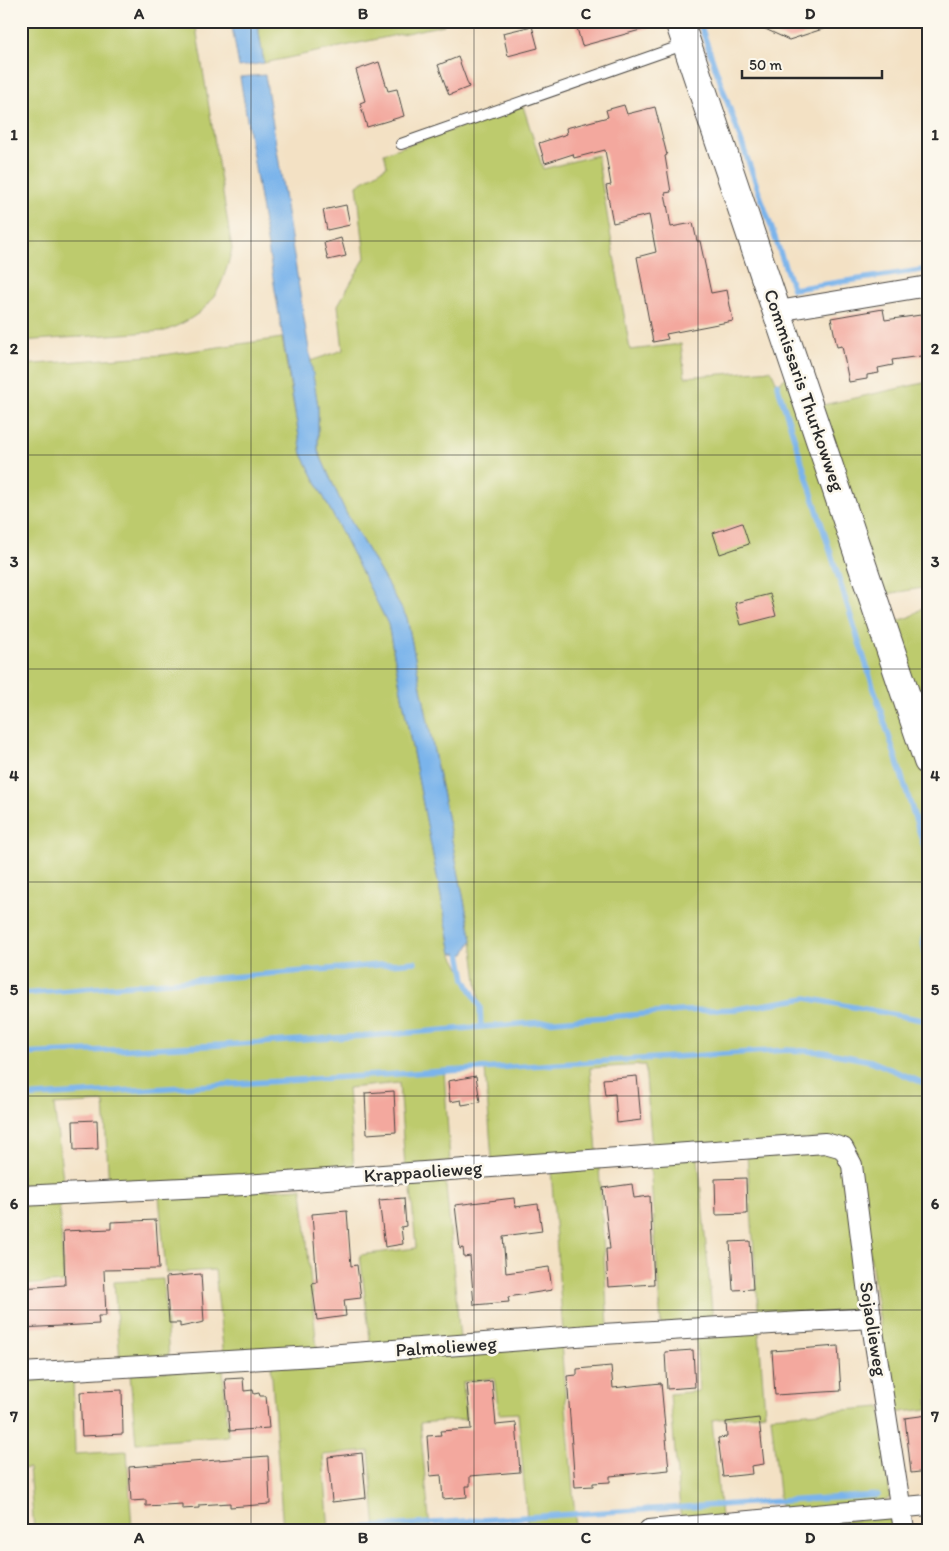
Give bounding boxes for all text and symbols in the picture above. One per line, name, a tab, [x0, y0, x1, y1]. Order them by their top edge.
text: A	[133, 4, 145, 23]
text: B	[358, 4, 369, 23]
text: C	[581, 4, 592, 23]
text: D	[805, 4, 816, 23]
scale bar	[742, 48, 882, 80]
text: 50 m	[749, 56, 782, 74]
text: 1	[10, 125, 18, 144]
text: 1	[931, 125, 939, 144]
street label: Commissaris Thurkowweg	[759, 286, 850, 495]
text: 2	[10, 339, 19, 358]
text: 2	[931, 339, 940, 358]
text: 3	[10, 552, 19, 571]
text: 3	[931, 552, 940, 571]
text: 4	[9, 766, 19, 785]
text: 4	[930, 766, 940, 785]
text: 5	[10, 980, 19, 999]
text: 5	[931, 980, 940, 999]
street label: Krappaolieweg	[363, 1156, 483, 1187]
text: 6	[10, 1194, 19, 1213]
text: 6	[931, 1194, 940, 1213]
street label: Sojaolieweg	[855, 1280, 892, 1378]
street label: Palmolieweg	[395, 1331, 498, 1362]
text: 7	[9, 1407, 18, 1426]
text: 7	[930, 1407, 939, 1426]
text: A	[133, 1528, 145, 1547]
text: B	[358, 1528, 369, 1547]
text: C	[581, 1528, 592, 1547]
text: D	[805, 1528, 816, 1547]

